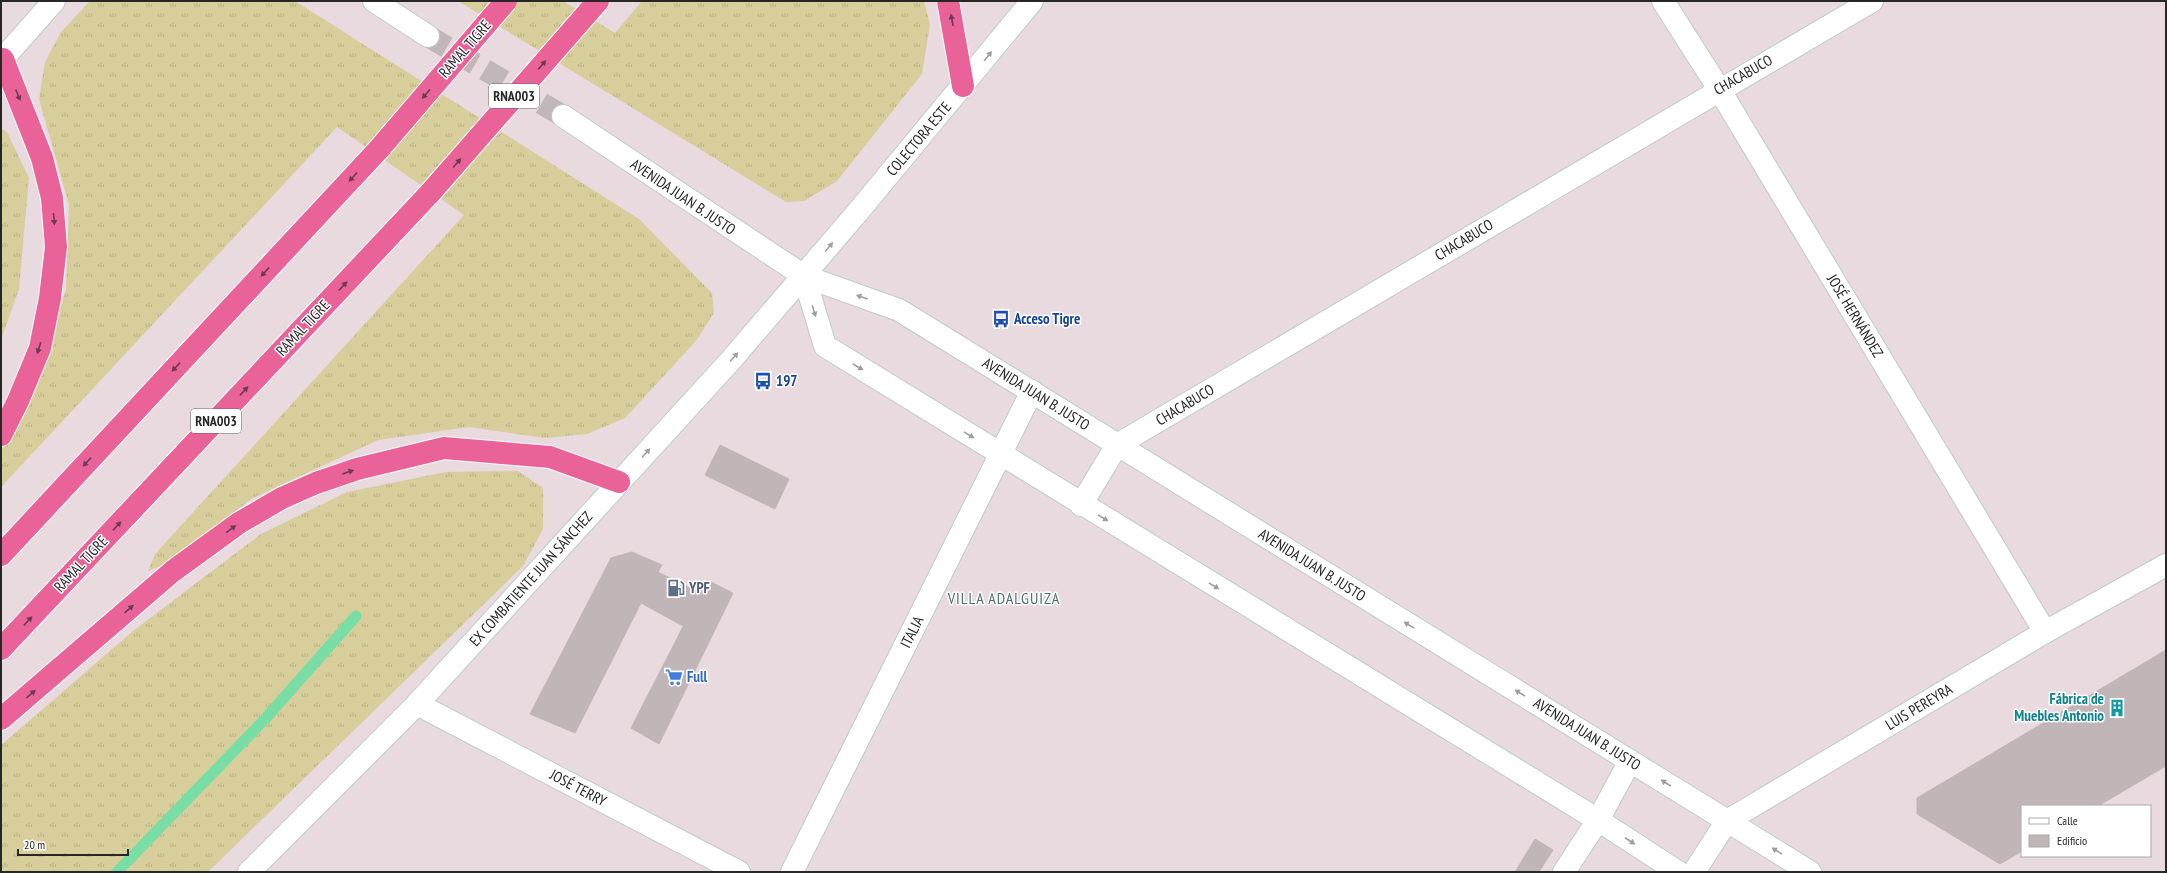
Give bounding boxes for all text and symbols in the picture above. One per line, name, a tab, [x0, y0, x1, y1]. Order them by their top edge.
one-way arrow	[948, 14, 954, 26]
street label: RAMAL TIGRE	[434, 16, 495, 81]
one-way arrow	[983, 50, 992, 61]
street label: CHACABUCO	[1710, 50, 1776, 99]
one-way arrow	[537, 60, 546, 69]
road number: RNA003	[489, 84, 539, 108]
one-way arrow	[421, 89, 430, 100]
one-way arrow	[15, 90, 21, 102]
street label: COLECTORA ESTE	[882, 98, 955, 180]
street label: AVENIDA JUAN B. JUSTO	[627, 154, 739, 239]
one-way arrow	[452, 157, 461, 168]
one-way arrow	[348, 172, 358, 182]
one-way arrow	[51, 213, 58, 225]
street label: CHACABUCO	[1431, 215, 1496, 264]
one-way arrow	[824, 241, 833, 252]
one-way arrow	[260, 267, 269, 277]
street label: JOSÉ HERNÁNDEZ	[1823, 270, 1888, 361]
one-way arrow	[338, 281, 347, 290]
one-way arrow	[856, 294, 868, 300]
street label: RAMAL TIGRE	[272, 295, 334, 360]
one-way arrow	[811, 306, 817, 318]
bus stop icon: Acceso Tigre	[991, 309, 1011, 329]
place label: Acceso Tigre	[1013, 309, 1080, 328]
one-way arrow	[36, 342, 42, 354]
one-way arrow	[729, 352, 738, 362]
street label: AVENIDA JUAN B. JUSTO	[979, 353, 1093, 434]
one-way arrow	[171, 362, 181, 372]
one-way arrow	[852, 363, 864, 370]
bus stop icon: 197	[753, 371, 773, 391]
place label: 197	[776, 371, 798, 390]
street label: CHACABUCO	[1152, 380, 1217, 429]
one-way arrow	[239, 386, 248, 395]
road number: RNA003	[191, 409, 241, 433]
one-way arrow	[963, 431, 975, 438]
one-way arrow	[641, 448, 651, 458]
one-way arrow	[83, 457, 92, 467]
one-way arrow	[342, 469, 354, 475]
street label: EX COMBATIENTE JUAN SÁNCHEZ	[465, 507, 596, 650]
one-way arrow	[1098, 514, 1108, 522]
one-way arrow	[112, 521, 122, 531]
street label: AVENIDA JUAN B. JUSTO	[1255, 524, 1369, 605]
one-way arrow	[226, 525, 236, 533]
street label: RAMAL TIGRE	[50, 531, 112, 596]
fuel station icon: YPF	[666, 578, 686, 598]
place label: YPF	[688, 578, 710, 597]
one-way arrow	[1208, 582, 1220, 589]
district label: VILLA ADALGUIZA	[947, 588, 1060, 608]
one-way arrow	[124, 604, 134, 613]
street label: ITALIA	[896, 612, 928, 651]
one-way arrow	[23, 616, 33, 626]
one-way arrow	[1403, 621, 1415, 628]
supermarket icon: Full	[664, 667, 684, 687]
place label: Full	[687, 667, 708, 686]
street label: LUIS PEREYRA	[1882, 679, 1956, 734]
one-way arrow	[25, 689, 36, 698]
one-way arrow	[1515, 689, 1525, 697]
place label: Fábrica de Muebles Antonio	[2014, 689, 2104, 725]
street label: AVENIDA JUAN B. JUSTO	[1530, 693, 1644, 774]
building icon: Fábrica de Muebles Antonio	[2107, 698, 2127, 718]
street label: JOSÉ TERRY	[546, 764, 610, 810]
one-way arrow	[1661, 779, 1671, 787]
legend	[2021, 805, 2151, 857]
text: Calle	[2057, 813, 2078, 828]
scale bar	[18, 831, 128, 857]
text: Edificio	[2057, 833, 2087, 848]
text: 20 m	[24, 837, 45, 852]
one-way arrow	[1625, 837, 1635, 845]
one-way arrow	[1771, 848, 1783, 855]

